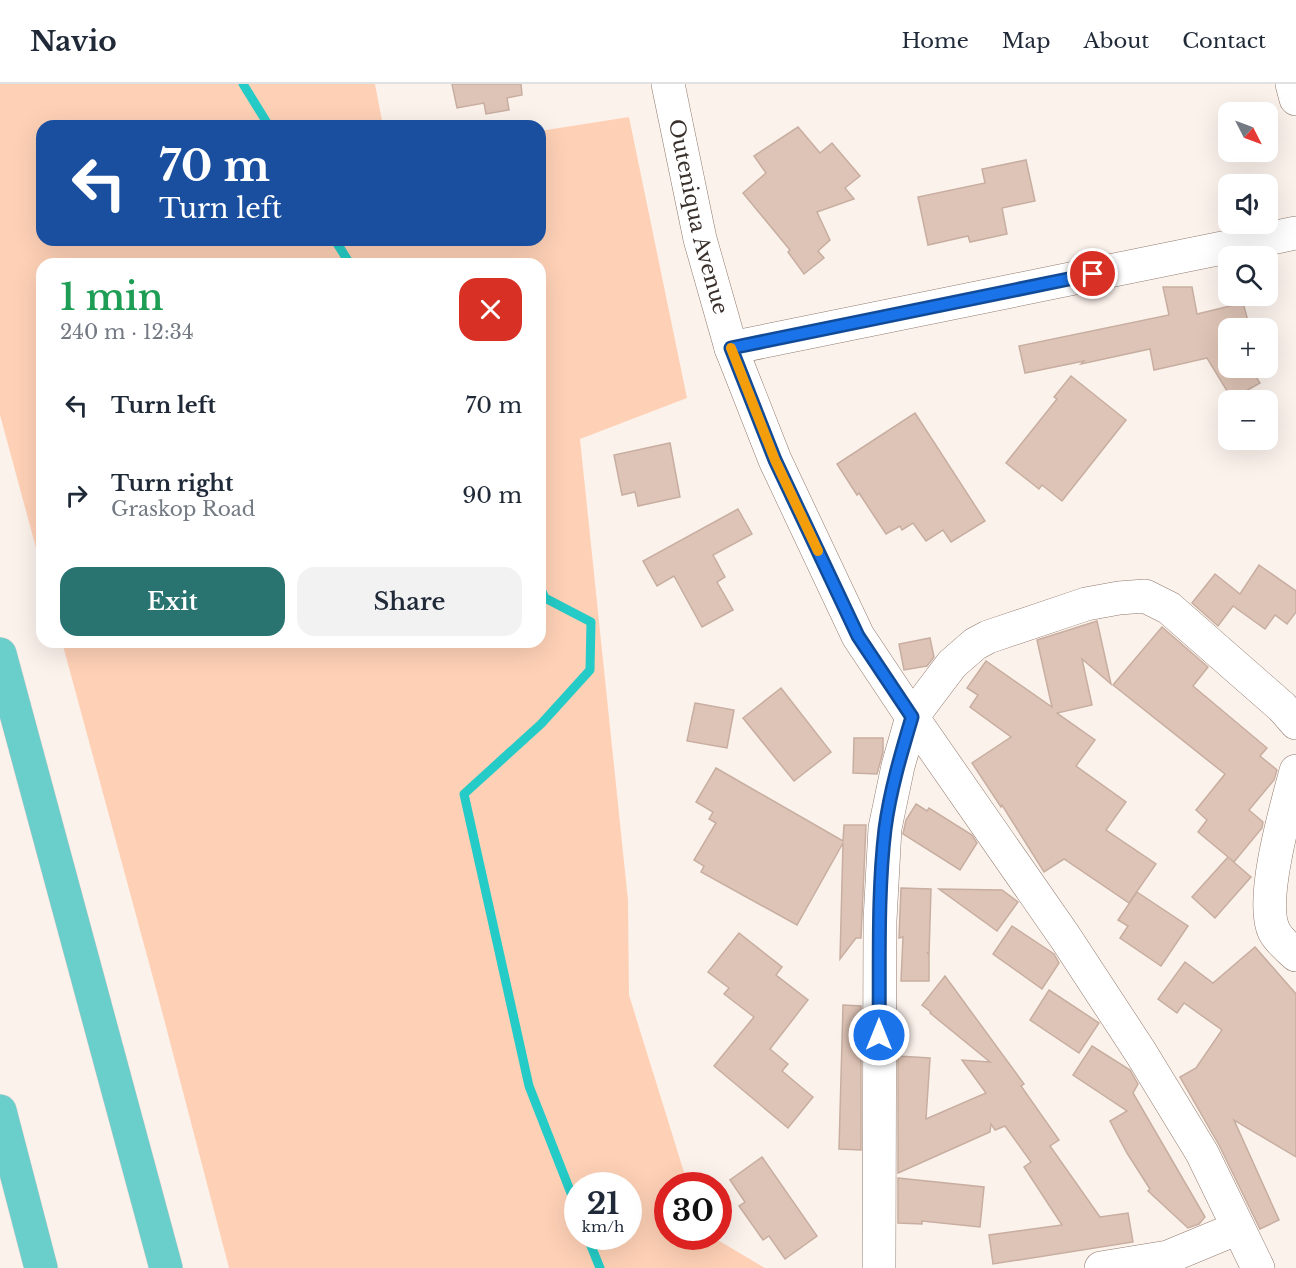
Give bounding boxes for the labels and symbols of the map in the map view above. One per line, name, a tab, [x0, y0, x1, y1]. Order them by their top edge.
north arrow	[1218, 102, 1278, 162]
street label: Outeniqua Avenue	[663, 117, 734, 317]
pin	[1067, 248, 1118, 299]
position arrow	[847, 1003, 911, 1067]
speed limit sign: 30	[654, 1172, 732, 1250]

